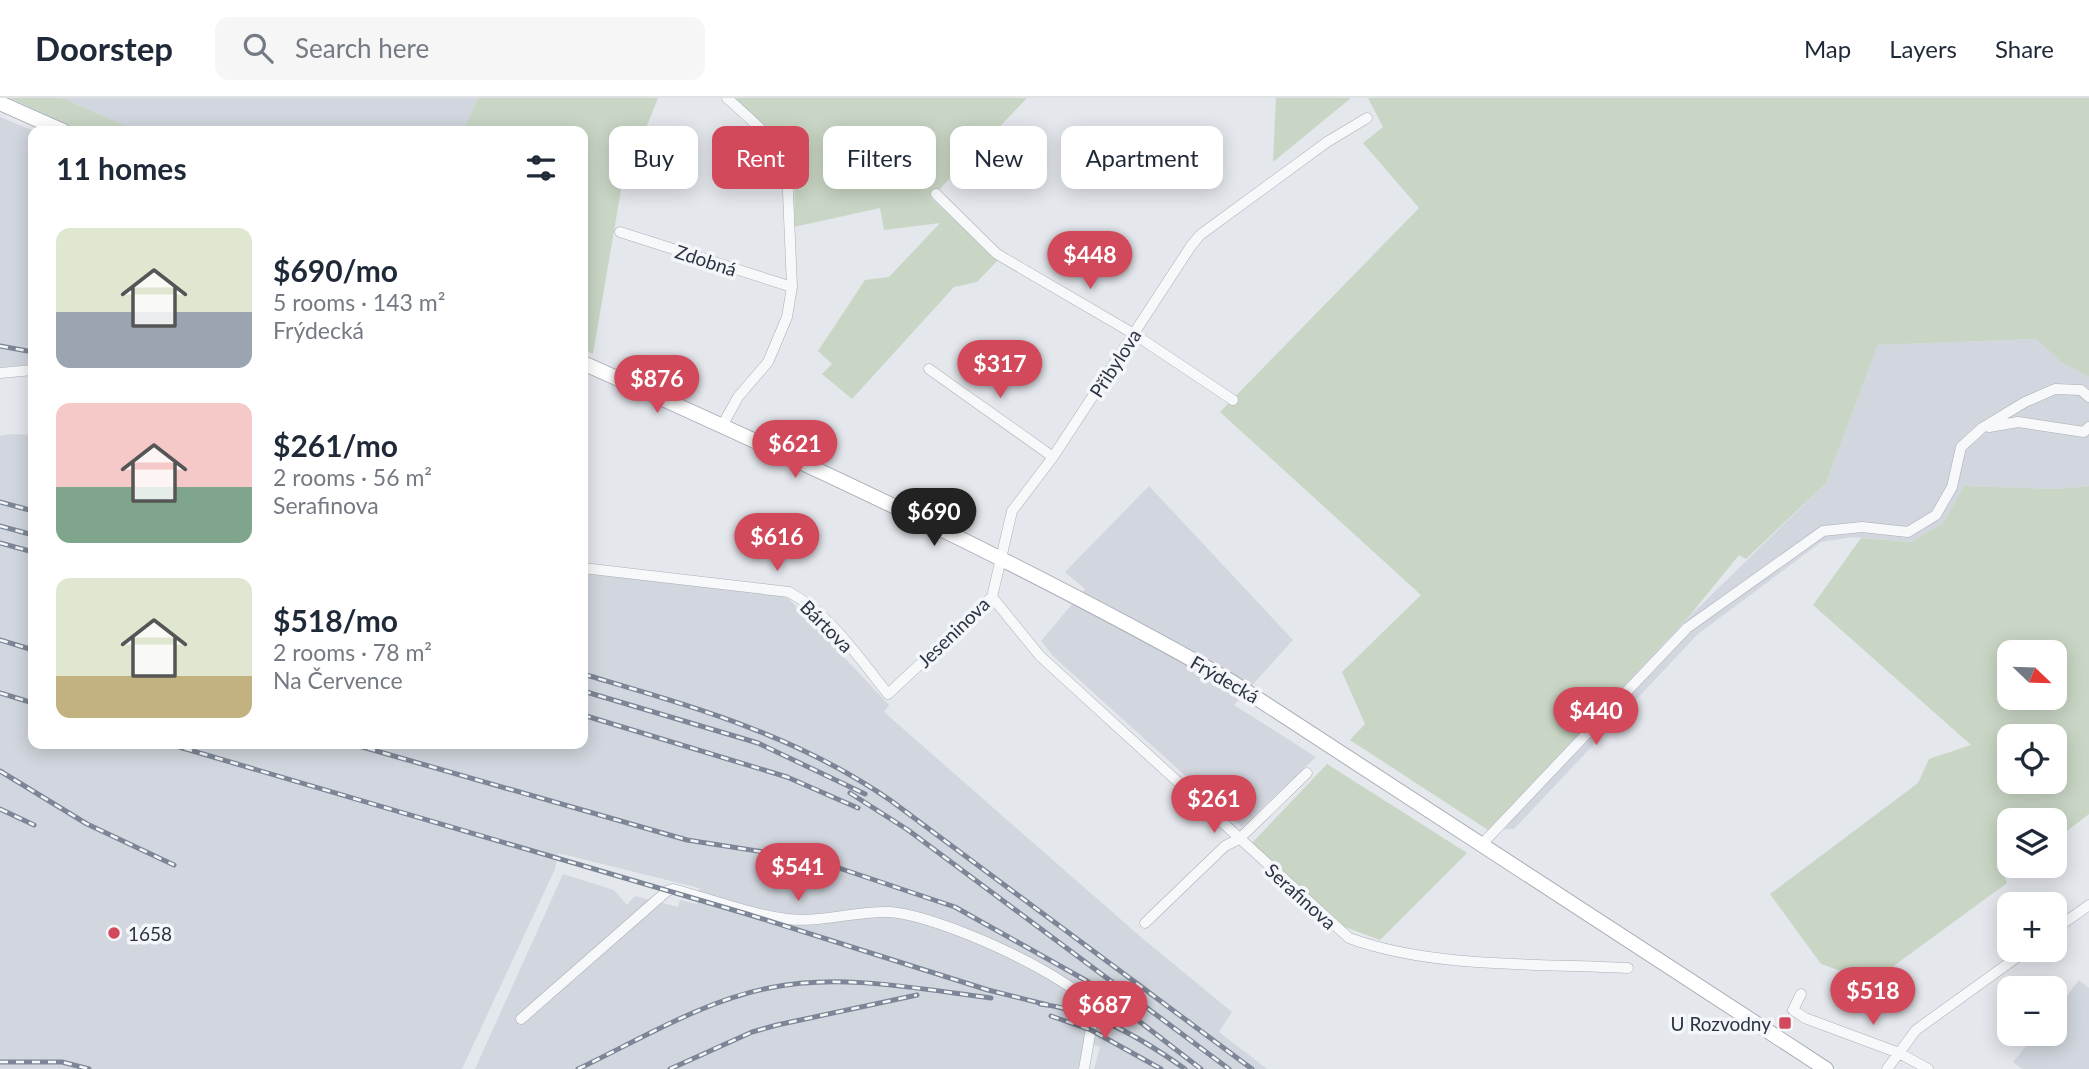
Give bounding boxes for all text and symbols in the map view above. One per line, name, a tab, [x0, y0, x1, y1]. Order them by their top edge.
search box	[215, 17, 705, 80]
text: Doorstep	[35, 28, 173, 68]
icon: search	[239, 29, 277, 67]
text: Search here	[295, 32, 429, 64]
text: Map	[1804, 34, 1851, 63]
text: Layers	[1889, 34, 1957, 63]
text: Share	[1995, 34, 2054, 63]
chip: Buy	[609, 126, 698, 189]
chip: Rent	[712, 126, 809, 189]
chip: Filters	[823, 126, 936, 189]
chip: New	[950, 126, 1047, 189]
chip: Apartment	[1061, 126, 1223, 189]
icon: filters	[522, 149, 560, 187]
text: 11 homes	[56, 150, 187, 186]
pin: $448	[1049, 232, 1131, 291]
street label: Zdobná	[672, 239, 740, 281]
text: $448	[1063, 240, 1117, 268]
text: $690/mo	[273, 252, 398, 288]
icon: home	[112, 256, 196, 340]
text: 5 rooms · 143 m²	[273, 288, 445, 316]
text: Frýdecká	[273, 316, 364, 344]
street label: Přibylova	[1084, 324, 1146, 402]
pin: $317	[959, 341, 1041, 400]
text: $317	[973, 349, 1027, 377]
pin: $876	[616, 356, 698, 415]
text: $876	[630, 364, 684, 392]
pin: $621	[754, 420, 836, 480]
text: $261/mo	[273, 427, 398, 463]
text: $621	[768, 429, 822, 457]
icon: home	[112, 431, 196, 515]
text: 2 rooms · 56 m²	[273, 463, 432, 491]
pin: $690	[893, 489, 975, 548]
text: Serafinova	[273, 491, 379, 519]
text: $690	[907, 497, 961, 525]
pin: $616	[736, 514, 818, 573]
text: $616	[750, 522, 804, 550]
street label: Jeseninova	[912, 592, 994, 672]
street label: Bártova	[796, 595, 858, 657]
text: $518/mo	[273, 602, 398, 638]
icon: home	[112, 606, 196, 690]
text: 2 rooms · 78 m²	[273, 638, 432, 666]
north arrow	[1997, 640, 2067, 710]
map controls	[1997, 640, 2067, 1046]
street label: Frýdecká	[1187, 650, 1263, 708]
text: Na Července	[273, 666, 403, 694]
pin: $440	[1555, 688, 1637, 747]
text: $440	[1569, 696, 1623, 724]
button: locate	[1997, 724, 2067, 794]
pin: $261	[1173, 776, 1255, 835]
text: $261	[1187, 784, 1241, 812]
button: layers	[1997, 808, 2067, 878]
pin: $541	[757, 844, 839, 903]
text: $541	[771, 852, 825, 880]
street label: Serafinova	[1261, 858, 1341, 934]
button: +	[1997, 892, 2067, 962]
place label: 1658	[128, 922, 172, 945]
marker: 1658	[106, 925, 122, 941]
pin: $518	[1832, 968, 1914, 1027]
text: $518	[1846, 976, 1900, 1004]
button: −	[1997, 976, 2067, 1046]
pin: $687	[1064, 982, 1146, 1041]
text: $687	[1078, 990, 1132, 1018]
place label: U Rozvodny	[1671, 1012, 1771, 1035]
marker: U Rozvodny	[1777, 1015, 1793, 1031]

